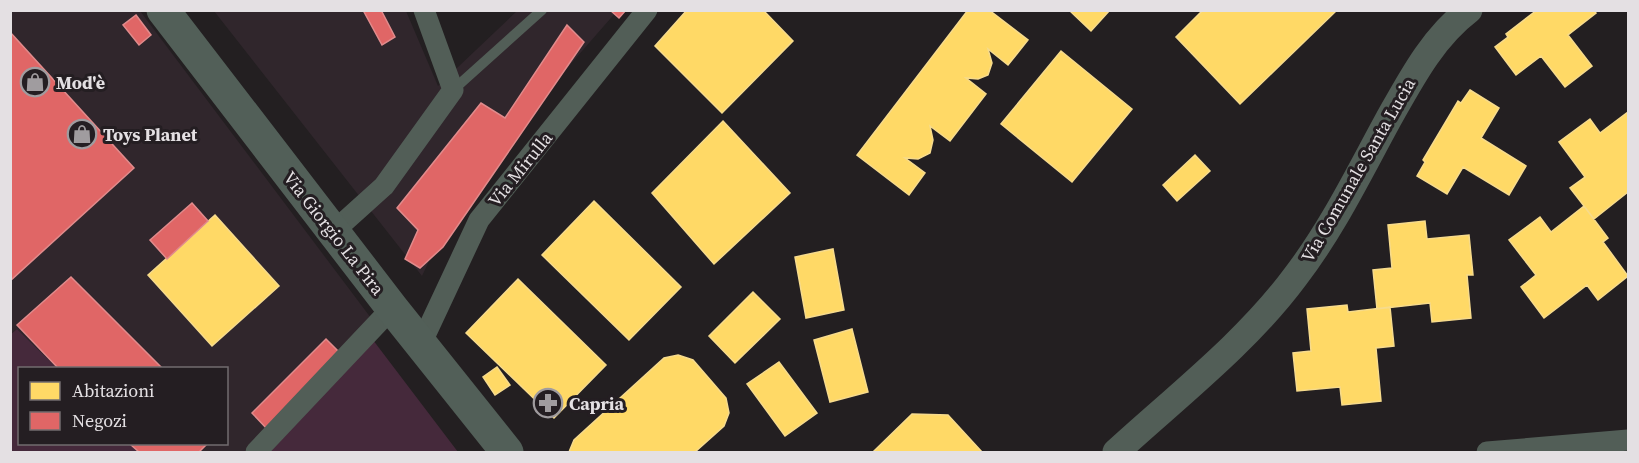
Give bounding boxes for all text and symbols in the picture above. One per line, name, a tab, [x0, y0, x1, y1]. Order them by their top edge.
shop icon: Mod'è	[19, 66, 51, 98]
place label: Mod'è	[56, 70, 105, 95]
street label: Via Comunale Santa Lucia	[1295, 72, 1422, 267]
shop icon: Toys Planet	[66, 118, 98, 150]
place label: Toys Planet	[103, 122, 198, 147]
street label: Via Mirulla	[482, 126, 558, 212]
street label: Via Giorgio La Pira	[278, 166, 391, 301]
legend	[18, 367, 228, 445]
text: Abitazioni	[72, 378, 154, 403]
pharmacy icon: Capria	[532, 387, 564, 419]
place label: Capria	[569, 391, 624, 416]
text: Negozi	[72, 408, 127, 433]

